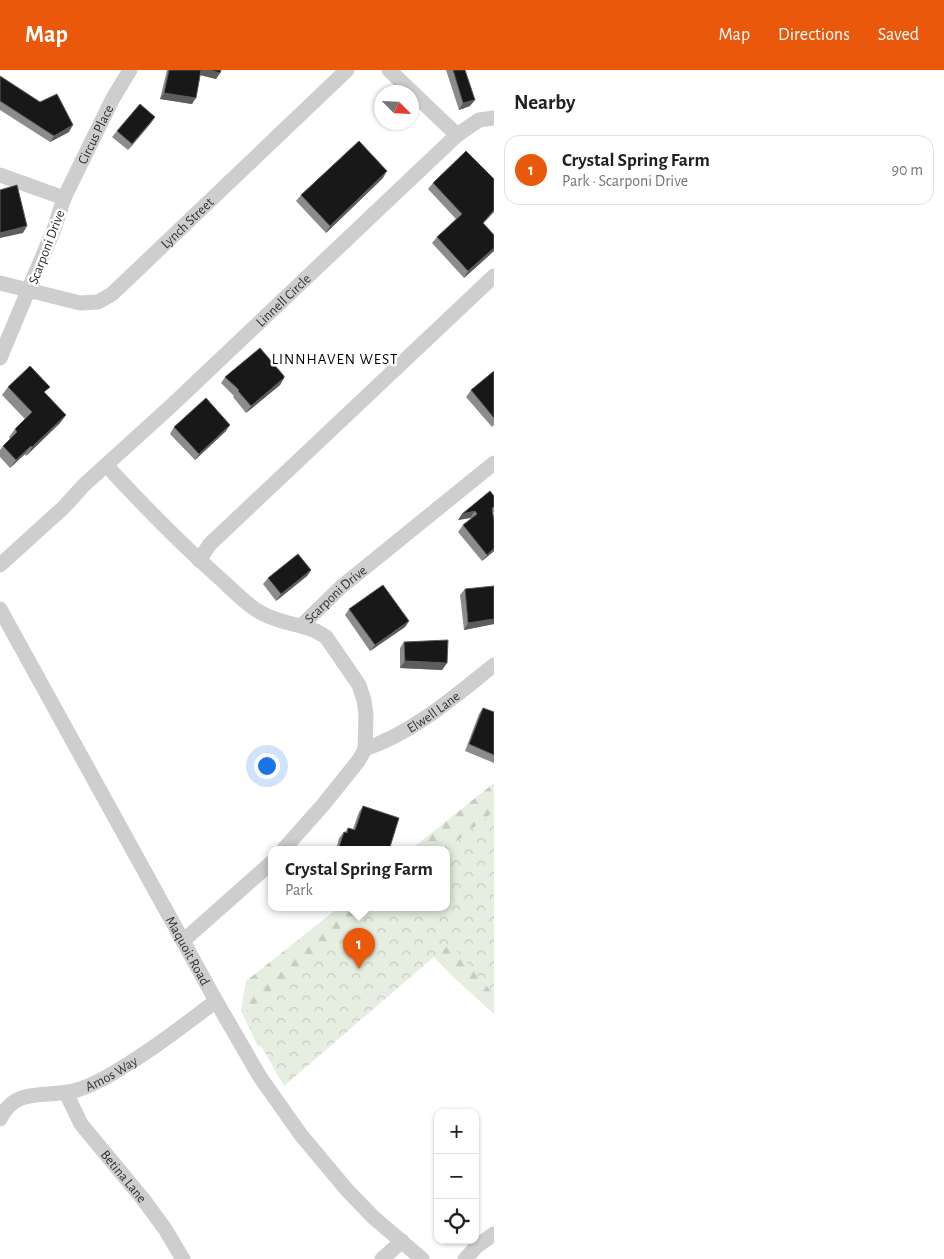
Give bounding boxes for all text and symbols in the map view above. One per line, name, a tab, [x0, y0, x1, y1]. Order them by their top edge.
text: Map	[25, 23, 68, 47]
text: Map	[719, 26, 750, 44]
text: Directions	[778, 26, 850, 44]
text: Saved	[878, 26, 919, 44]
north arrow	[374, 85, 419, 130]
text: Nearby	[514, 92, 575, 113]
street label: Circus Place	[76, 103, 117, 167]
text: Crystal Spring Farm	[562, 151, 710, 170]
text: 1	[528, 162, 534, 178]
text: 90 m	[892, 162, 923, 178]
text: Park · Scarponi Drive	[562, 173, 688, 189]
street label: Lynch Street	[159, 195, 217, 251]
street label: Scarponi Drive	[26, 208, 68, 286]
street label: Linnell Circle	[254, 271, 314, 330]
district label: LINNHAVEN WEST	[272, 352, 398, 367]
street label: Scarponi Drive	[302, 563, 370, 626]
street label: Elwell Lane	[405, 689, 463, 736]
your location	[254, 753, 280, 779]
popup	[268, 846, 450, 911]
text: Crystal Spring Farm	[285, 860, 433, 879]
text: Park	[285, 882, 313, 898]
street label: Maquoit Road	[163, 914, 212, 988]
pin: 1	[343, 928, 375, 969]
street label: Amos Way	[83, 1054, 140, 1094]
map controls	[434, 1109, 479, 1244]
button: +	[434, 1109, 479, 1154]
street label: Betina Lane	[98, 1148, 149, 1206]
button: −	[434, 1154, 479, 1199]
button: locate	[434, 1199, 479, 1244]

